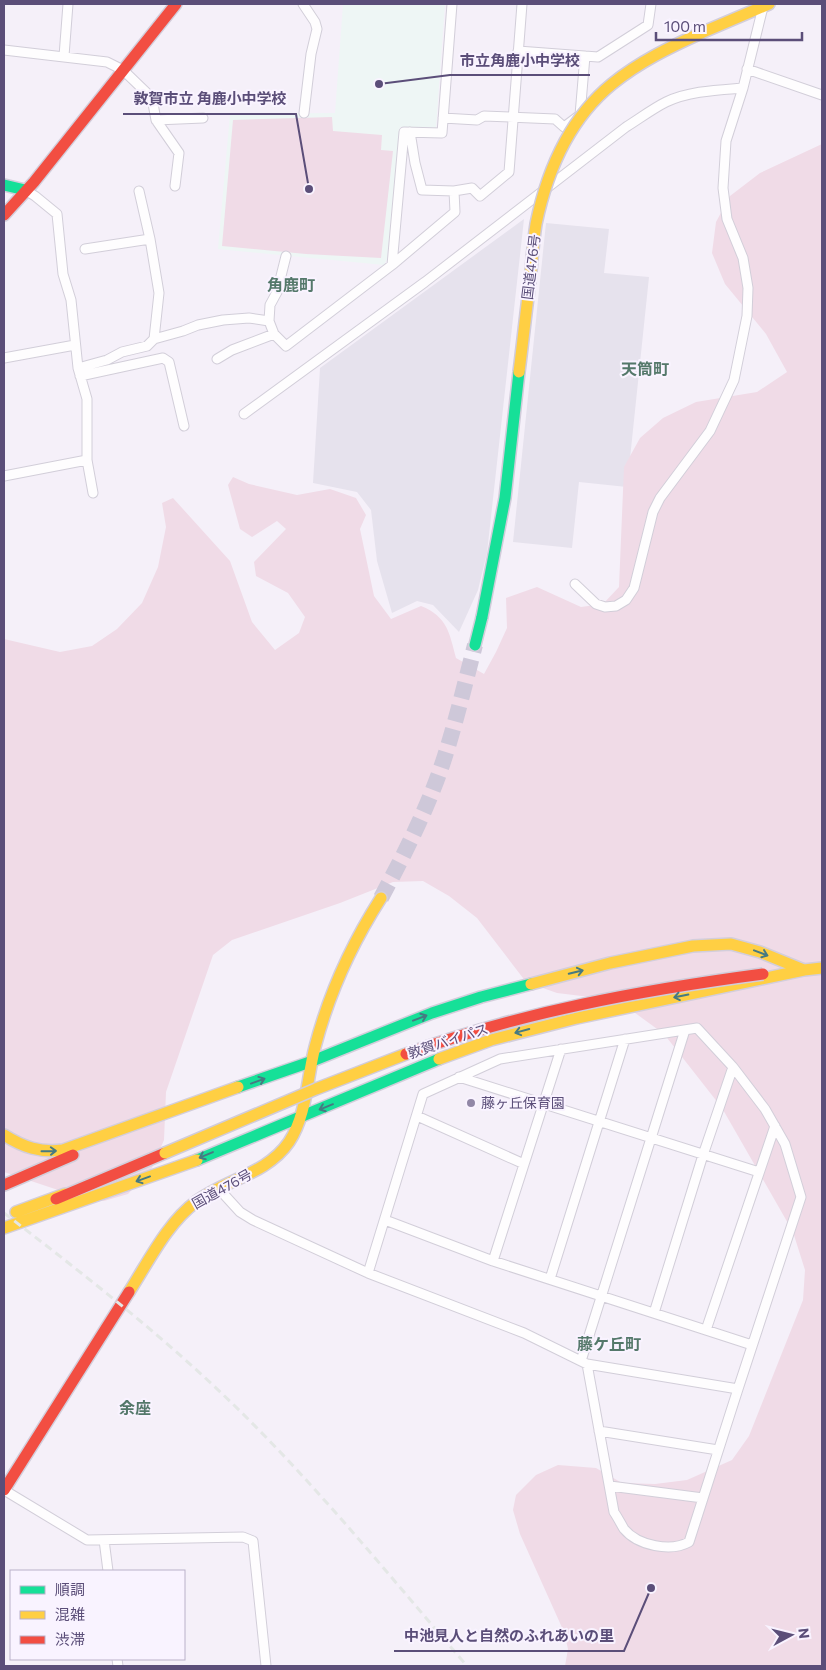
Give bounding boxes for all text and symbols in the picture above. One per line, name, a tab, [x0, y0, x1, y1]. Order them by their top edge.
scale bar	[656, 10, 802, 42]
text: 100 m	[664, 17, 706, 35]
callout: 市立角鹿小中学校	[450, 45, 590, 75]
text: 市立角鹿小中学校	[460, 51, 580, 69]
callout: 敦賀市立 角鹿小中学校	[123, 84, 296, 114]
text: 敦賀市立 角鹿小中学校	[134, 89, 286, 107]
street label: 国道476号	[518, 233, 543, 301]
district label: 角鹿町	[267, 275, 315, 294]
district label: 天筒町	[621, 359, 669, 378]
one-way arrow	[753, 949, 768, 958]
one-way arrow	[567, 966, 583, 976]
one-way arrow	[673, 991, 689, 1001]
one-way arrow	[412, 1013, 427, 1022]
street label: 敦賀バイパス	[405, 1020, 490, 1062]
one-way arrow	[515, 1027, 531, 1037]
one-way arrow	[250, 1076, 265, 1085]
place label: 藤ヶ丘保育園	[481, 1094, 565, 1111]
marker: 藤ヶ丘保育園	[465, 1097, 477, 1109]
one-way arrow	[319, 1103, 334, 1113]
one-way arrow	[40, 1147, 56, 1156]
one-way arrow	[199, 1150, 214, 1160]
street label: 国道476号	[189, 1165, 255, 1212]
one-way arrow	[136, 1175, 151, 1184]
district label: 藤ケ丘町	[577, 1334, 641, 1353]
district label: 余座	[119, 1398, 151, 1417]
legend	[10, 1570, 185, 1660]
text: 順調	[55, 1580, 85, 1598]
text: 混雑	[55, 1605, 85, 1623]
north arrow	[766, 1610, 816, 1660]
callout: 中池見人と自然のふれあいの里	[394, 1621, 624, 1651]
text: 中池見人と自然のふれあいの里	[404, 1626, 614, 1644]
text: N	[795, 1627, 813, 1640]
text: 渋滞	[55, 1630, 85, 1648]

